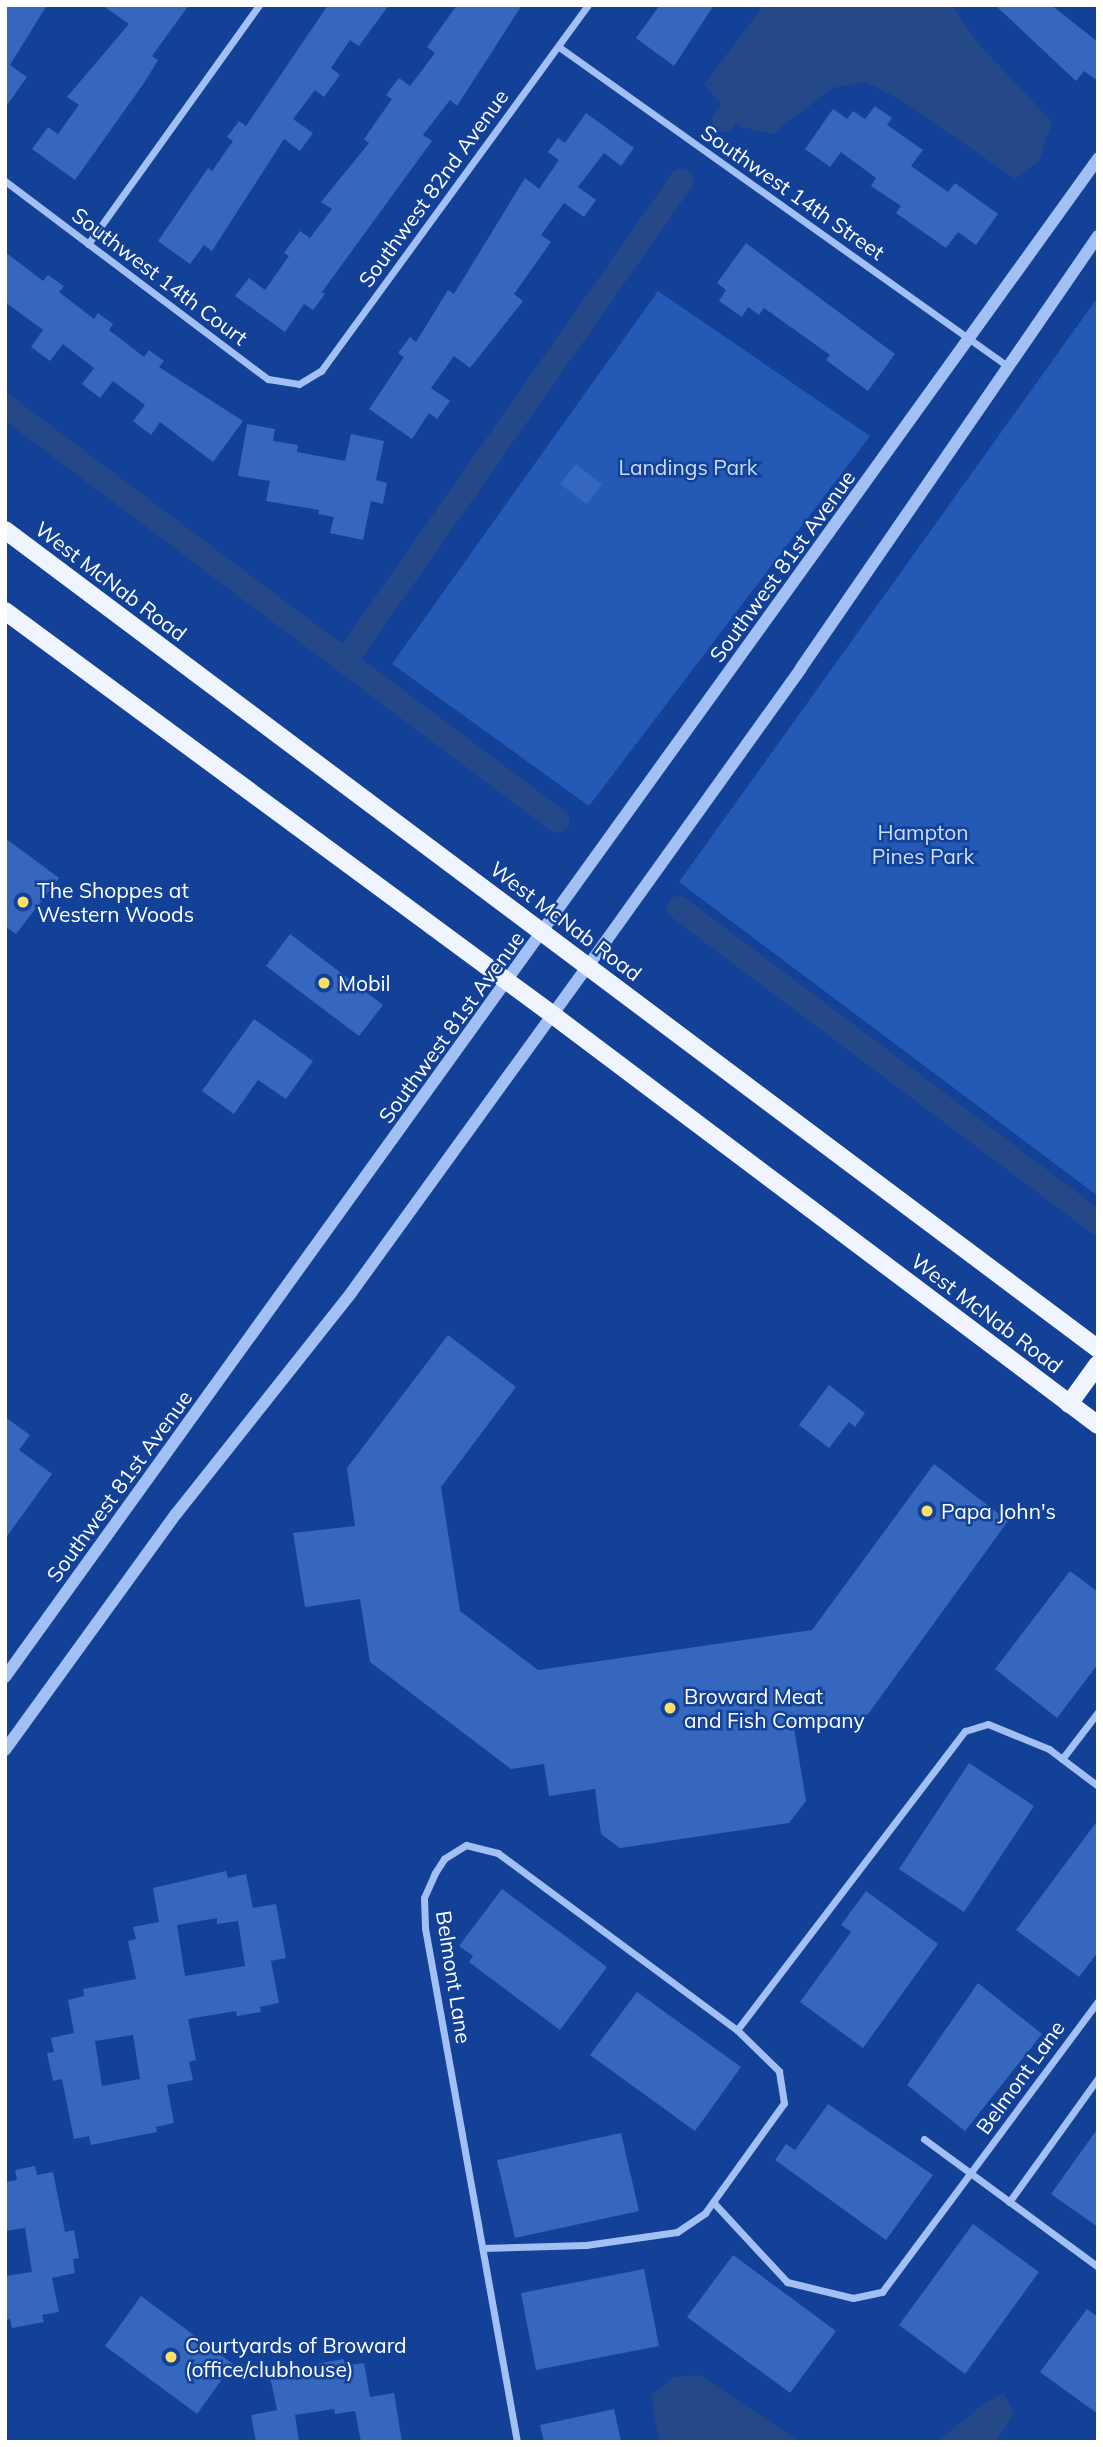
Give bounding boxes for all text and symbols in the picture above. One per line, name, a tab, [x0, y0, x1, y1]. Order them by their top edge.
street label: Southwest 82nd Avenue	[353, 84, 513, 292]
street label: Southwest 14th Street	[697, 119, 889, 265]
street label: Southwest 14th Court	[67, 202, 253, 350]
park label: Landings Park	[618, 454, 758, 480]
street label: Southwest 81st Avenue	[704, 465, 860, 667]
street label: West McNab Road	[30, 516, 192, 646]
park label: Hampton Pines Park	[872, 819, 974, 869]
street label: West McNab Road	[485, 856, 647, 986]
place label: The Shoppes at Western Woods	[37, 877, 194, 927]
marker: The Shoppes at Western Woods	[15, 894, 31, 910]
street label: Southwest 81st Avenue	[373, 926, 529, 1128]
place label: Mobil	[338, 970, 391, 996]
marker: Mobil	[316, 975, 332, 991]
street label: West McNab Road	[906, 1248, 1068, 1378]
street label: Southwest 81st Avenue	[41, 1385, 197, 1587]
place label: Papa John's	[941, 1498, 1056, 1524]
marker: Papa John's	[919, 1503, 935, 1519]
place label: Broward Meat and Fish Company	[684, 1683, 865, 1733]
marker: Broward Meat and Fish Company	[662, 1700, 678, 1716]
street label: Belmont Lane	[431, 1909, 477, 2045]
street label: Belmont Lane	[970, 2015, 1070, 2139]
place label: Courtyards of Broward (office/clubhouse)	[185, 2332, 407, 2382]
marker: Courtyards of Broward (office/clubhouse)	[163, 2349, 179, 2365]

